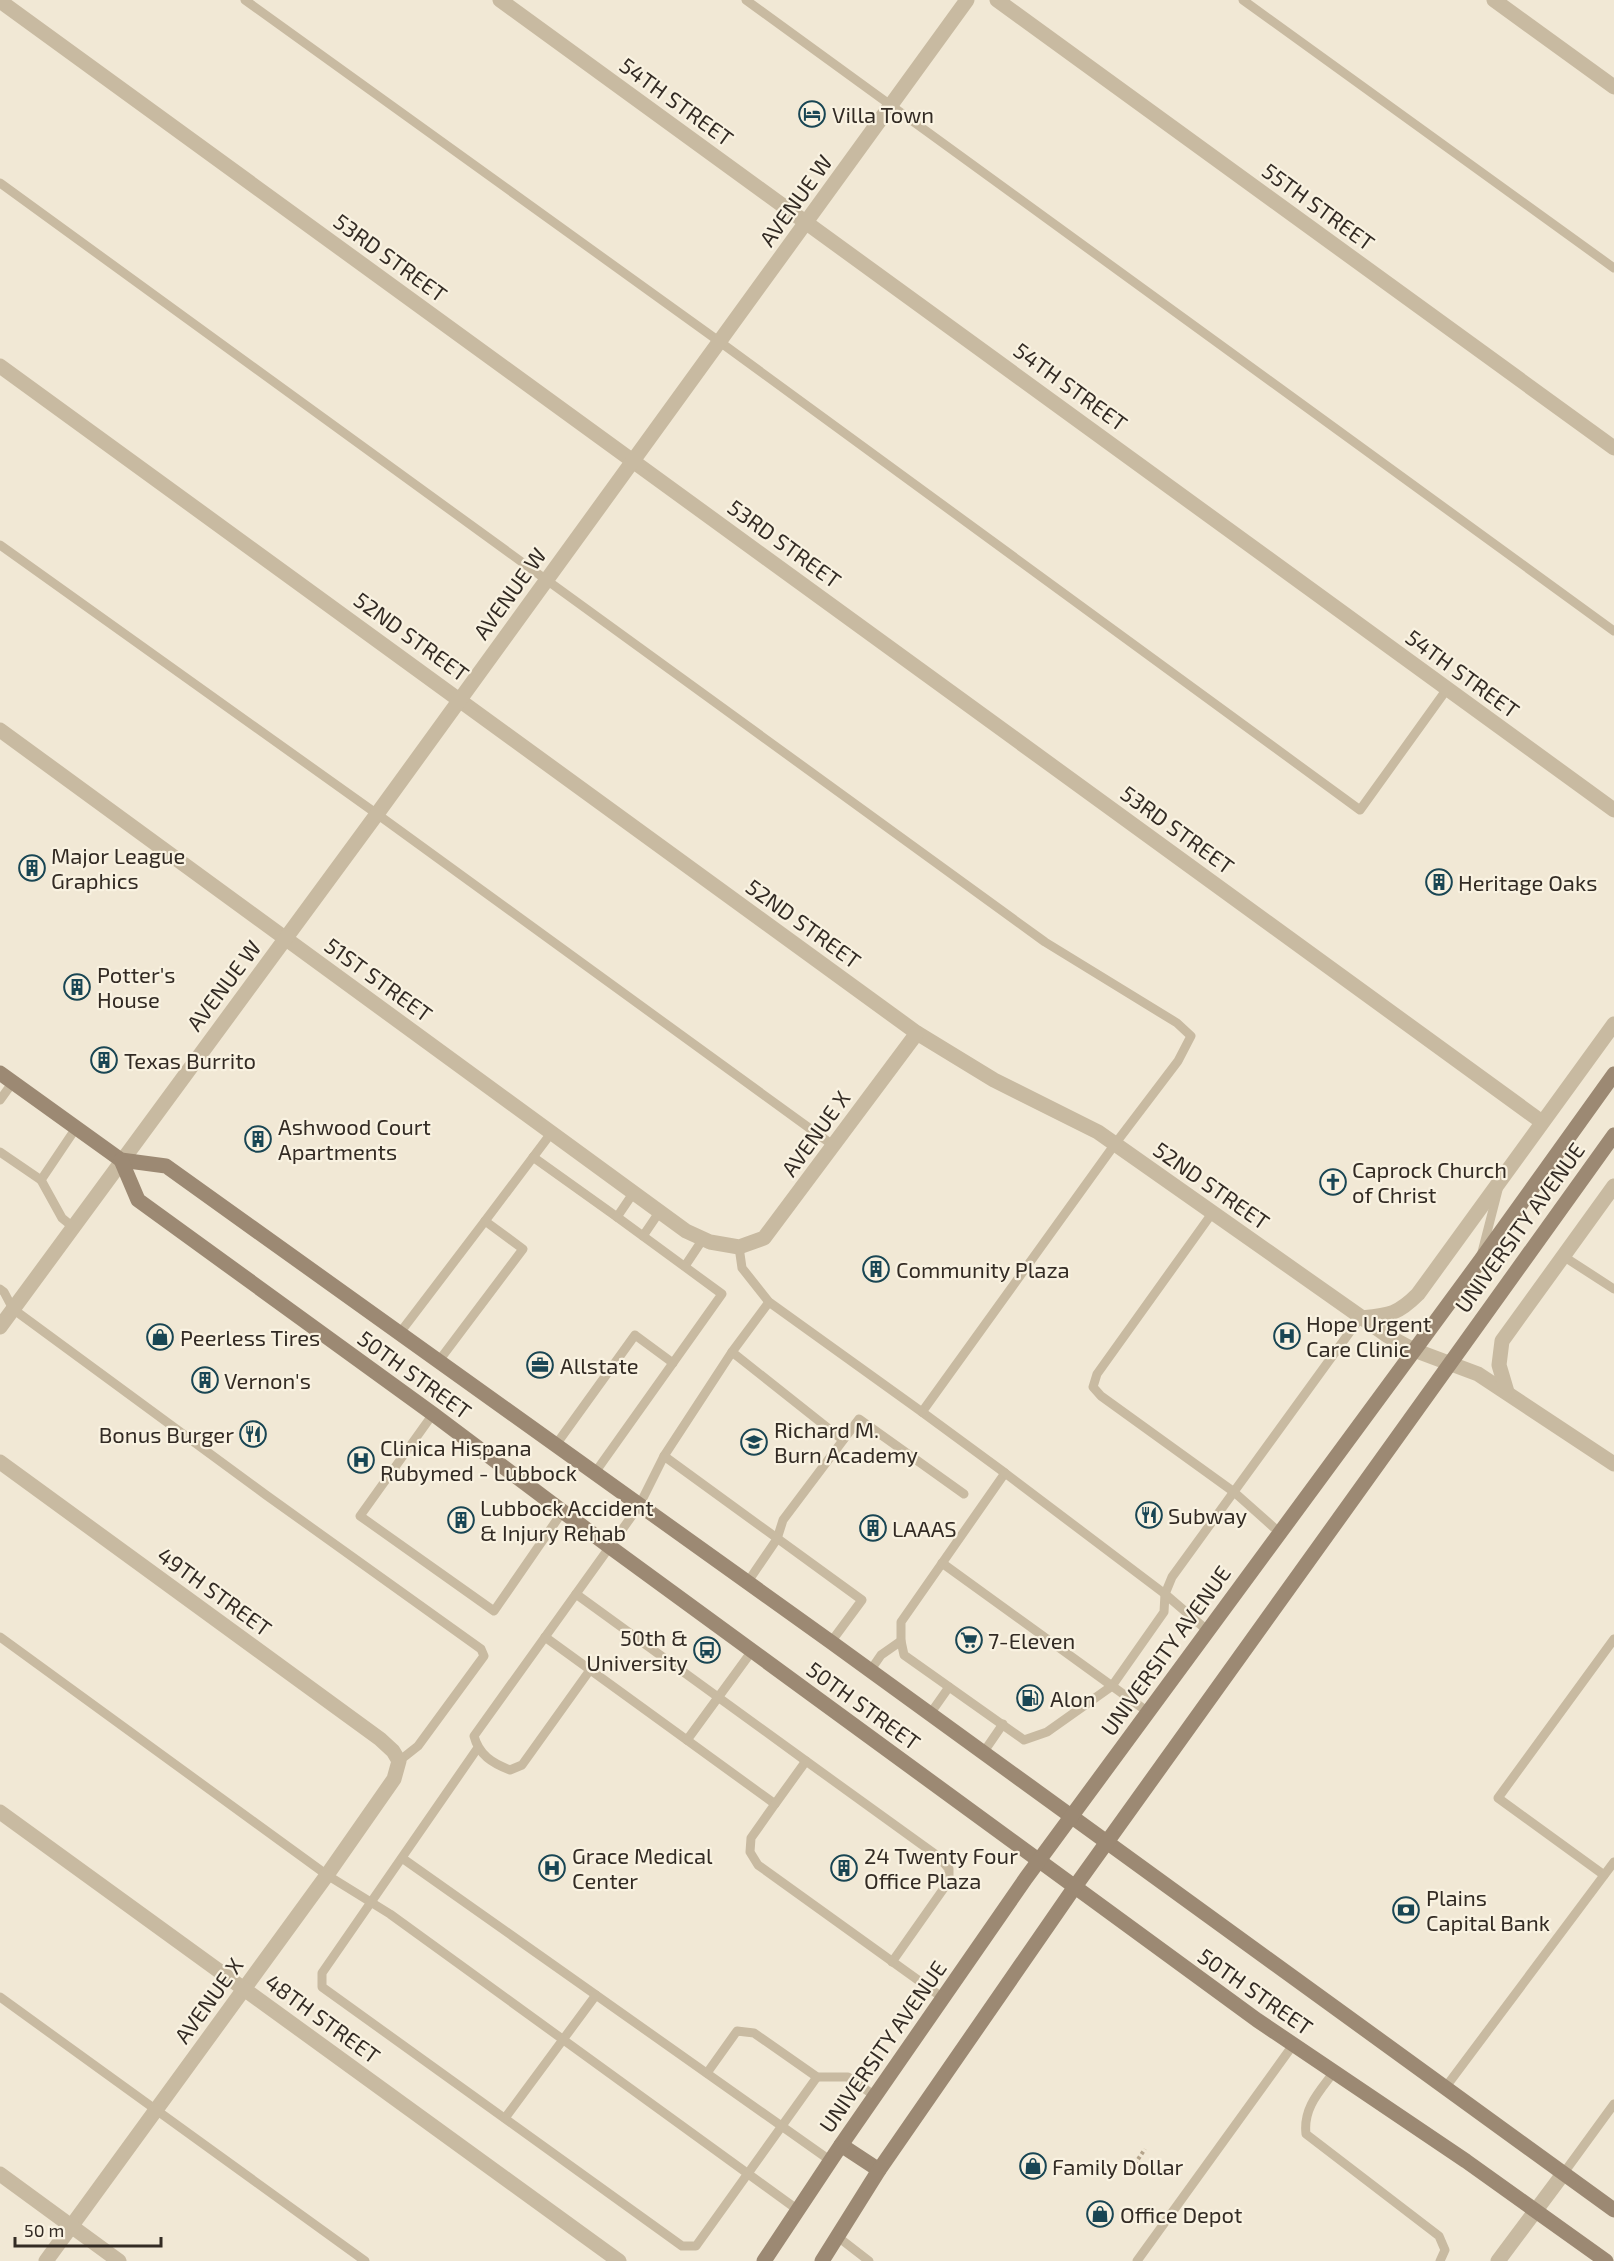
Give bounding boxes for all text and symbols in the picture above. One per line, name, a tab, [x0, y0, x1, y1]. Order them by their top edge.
street label: 54TH STREET	[615, 51, 739, 151]
hotel icon: Villa Town	[797, 99, 827, 129]
place label: Villa Town	[832, 101, 934, 127]
street label: AVENUE W	[753, 149, 837, 251]
street label: 55TH STREET	[1258, 157, 1380, 255]
street label: 53RD STREET	[329, 207, 453, 307]
street label: 54TH STREET	[1009, 336, 1133, 436]
street label: 53RD STREET	[723, 493, 847, 593]
street label: AVENUE W	[467, 542, 551, 644]
street label: 52ND STREET	[350, 586, 475, 686]
street label: 54TH STREET	[1401, 623, 1525, 723]
street label: 53RD STREET	[1116, 779, 1240, 879]
place label: Major League Graphics	[51, 842, 185, 893]
building icon: Major League Graphics	[17, 853, 47, 883]
building icon: Heritage Oaks	[1424, 867, 1454, 897]
place label: Heritage Oaks	[1458, 869, 1597, 895]
street label: 52ND STREET	[742, 873, 867, 973]
street label: 51ST STREET	[320, 931, 438, 1027]
street label: AVENUE W	[181, 934, 266, 1035]
place label: Potter's House	[97, 961, 176, 1012]
building icon: Potter's House	[62, 972, 92, 1002]
building icon: Texas Burrito	[89, 1045, 119, 1075]
place label: Texas Burrito	[124, 1047, 256, 1073]
street label: AVENUE X	[775, 1085, 855, 1181]
place label: Ashwood Court Apartments	[278, 1113, 431, 1164]
building icon: Ashwood Court Apartments	[243, 1124, 273, 1154]
street label: 52ND STREET	[1149, 1136, 1275, 1235]
street label: UNIVERSITY AVENUE	[1449, 1137, 1589, 1317]
place label: Caprock Church of Christ	[1352, 1156, 1507, 1207]
church icon: Caprock Church of Christ	[1318, 1167, 1348, 1197]
building icon: Community Plaza	[861, 1254, 891, 1284]
place label: Community Plaza	[896, 1256, 1070, 1282]
place label: Hope Urgent Care Clinic	[1306, 1310, 1431, 1361]
hospital icon: Hope Urgent Care Clinic	[1272, 1321, 1302, 1351]
shop icon: Peerless Tires	[145, 1322, 175, 1352]
place label: Peerless Tires	[180, 1324, 320, 1350]
street label: 50TH STREET	[353, 1324, 477, 1424]
office icon: Allstate	[525, 1350, 555, 1380]
place label: Allstate	[560, 1352, 639, 1378]
building icon: Vernon's	[190, 1365, 220, 1395]
place label: Vernon's	[224, 1367, 311, 1393]
place label: Richard M. Burn Academy	[774, 1416, 918, 1467]
restaurant icon: Bonus Burger	[238, 1419, 268, 1449]
place label: Bonus Burger	[99, 1421, 234, 1447]
school or university icon: Richard M. Burn Academy	[739, 1427, 769, 1457]
place label: Clinica Hispana Rubymed - Lubbock	[380, 1434, 577, 1485]
hospital icon: Clinica Hispana Rubymed - Lubbock	[346, 1445, 376, 1475]
place label: Lubbock Accident & Injury Rehab	[480, 1494, 654, 1546]
restaurant icon: Subway	[1134, 1500, 1164, 1530]
place label: Subway	[1168, 1502, 1247, 1528]
building icon: Lubbock Accident & Injury Rehab	[446, 1505, 476, 1535]
building icon: LAAAS	[858, 1513, 888, 1543]
place label: LAAAS	[892, 1515, 957, 1541]
street label: 49TH STREET	[153, 1541, 277, 1641]
street label: UNIVERSITY AVENUE	[1095, 1560, 1235, 1740]
place label: 50th & University	[586, 1624, 688, 1675]
supermarket icon: 7-Eleven	[954, 1625, 984, 1655]
place label: 7-Eleven	[988, 1627, 1075, 1653]
bus stop icon: 50th & University	[692, 1635, 722, 1665]
street label: 50TH STREET	[802, 1655, 926, 1755]
fuel station icon: Alon	[1015, 1683, 1045, 1713]
place label: Alon	[1050, 1685, 1096, 1711]
place label: Grace Medical Center	[572, 1842, 713, 1893]
place label: 24 Twenty Four Office Plaza	[864, 1842, 1018, 1893]
hospital icon: Grace Medical Center	[537, 1853, 567, 1883]
building icon: 24 Twenty Four Office Plaza	[829, 1853, 859, 1883]
place label: Plains Capital Bank	[1426, 1884, 1550, 1935]
bank icon: Plains Capital Bank	[1391, 1895, 1421, 1925]
street label: 50TH STREET	[1194, 1942, 1318, 2040]
street label: AVENUE X	[168, 1952, 248, 2048]
street label: UNIVERSITY AVENUE	[813, 1955, 951, 2137]
street label: 48TH STREET	[261, 1968, 386, 2068]
shop icon: Family Dollar	[1018, 2151, 1048, 2181]
place label: Family Dollar	[1052, 2153, 1184, 2179]
shop icon: Office Depot	[1085, 2199, 1115, 2229]
place label: Office Depot	[1120, 2201, 1242, 2227]
scale bar	[15, 2210, 160, 2248]
text: 50 m	[24, 2219, 64, 2241]

